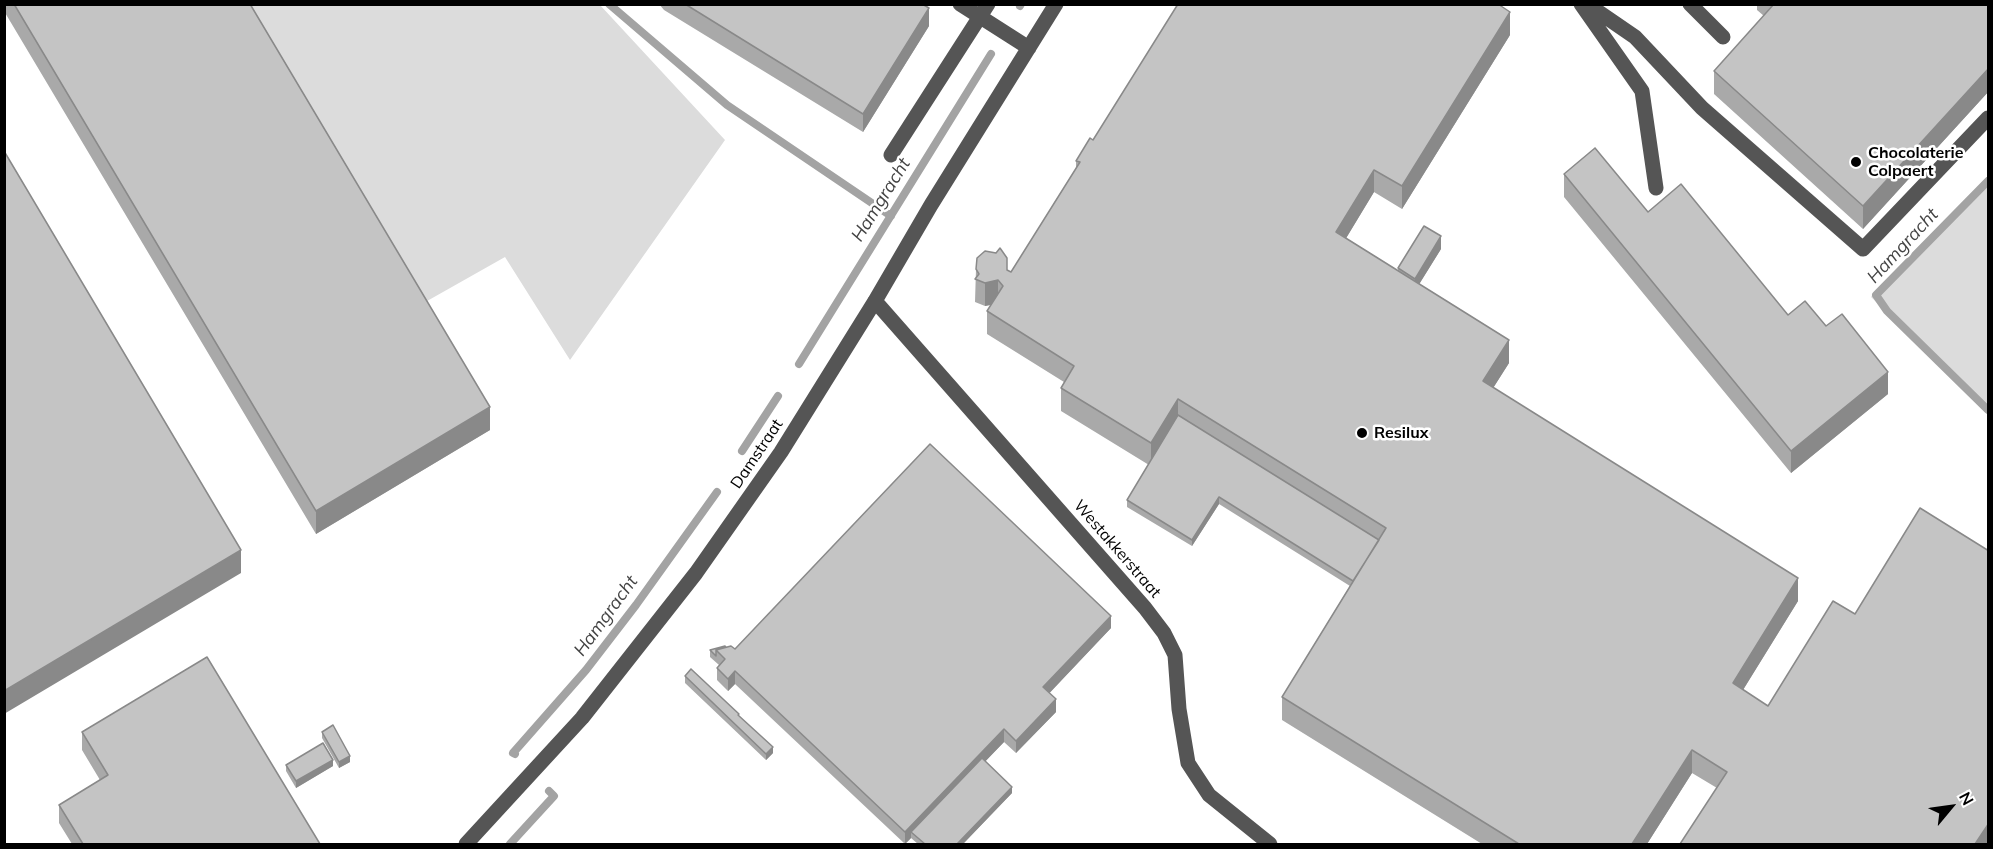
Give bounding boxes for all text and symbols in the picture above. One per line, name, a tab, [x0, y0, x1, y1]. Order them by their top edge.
place label: Chocolaterie Colpaert	[1868, 143, 1964, 181]
water label: Hamgracht	[847, 154, 915, 246]
marker: Chocolaterie Colpaert	[1849, 155, 1863, 169]
water label: Hamgracht	[1863, 204, 1943, 288]
street label: Damstraat	[727, 416, 787, 492]
place label: Resilux	[1374, 423, 1428, 443]
marker: Resilux	[1355, 426, 1369, 440]
street label: Westakkerstraat	[1069, 496, 1165, 602]
water label: Hamgracht	[570, 572, 642, 660]
north arrow	[1921, 777, 1981, 837]
text: N	[1955, 788, 1978, 808]

